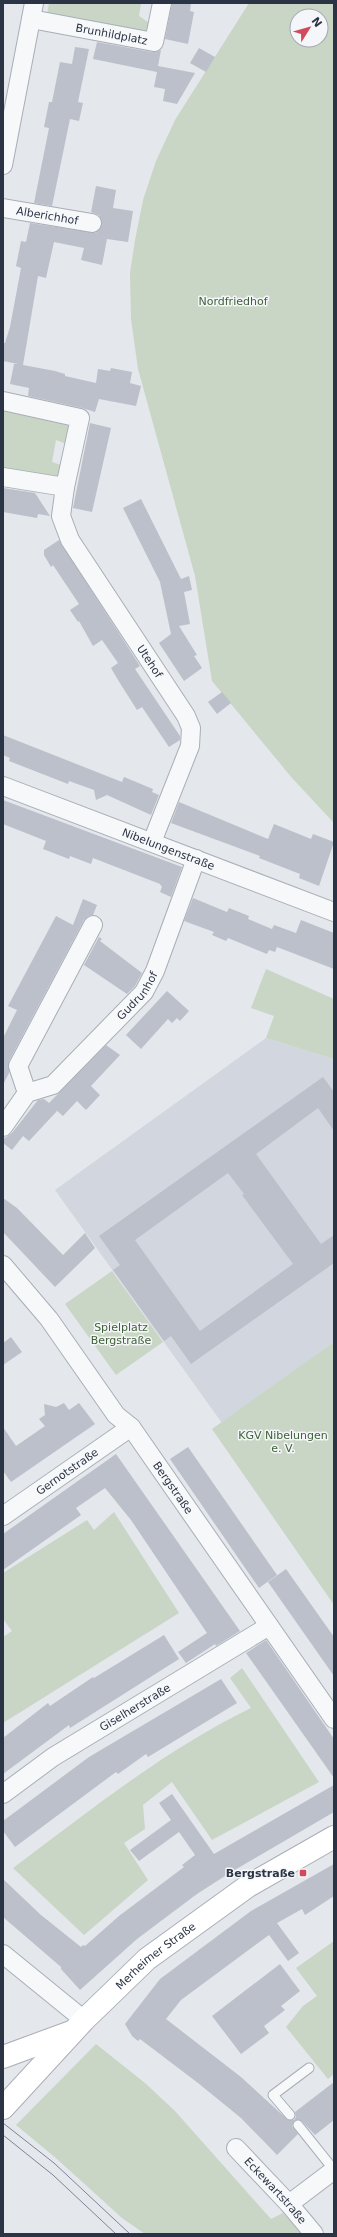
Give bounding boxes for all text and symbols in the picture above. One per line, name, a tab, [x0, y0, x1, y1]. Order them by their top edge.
north arrow	[289, 8, 329, 48]
text: N	[309, 15, 325, 30]
street label: Brunhildplatz	[75, 21, 149, 47]
street label: Alberichhof	[15, 204, 80, 227]
park label: Nordfriedhof	[198, 295, 269, 308]
street label: Utehof	[134, 642, 166, 681]
street label: Nibelungenstraße	[120, 825, 217, 873]
street label: Gudrunhof	[114, 968, 161, 1022]
park label: Spielplatz Bergstraße	[91, 1321, 152, 1347]
park label: KGV Nibelungen e. V.	[238, 1429, 328, 1455]
street label: Gernotstraße	[33, 1445, 101, 1498]
street label: Bergstraße	[150, 1459, 196, 1516]
street label: Giselherstraße	[97, 1681, 173, 1734]
place label: Bergstraße	[226, 1867, 295, 1880]
marker: Bergstraße	[298, 1868, 308, 1878]
street label: Merheimer Straße	[113, 1919, 198, 1992]
street label: Eckewartstraße	[242, 2155, 309, 2226]

